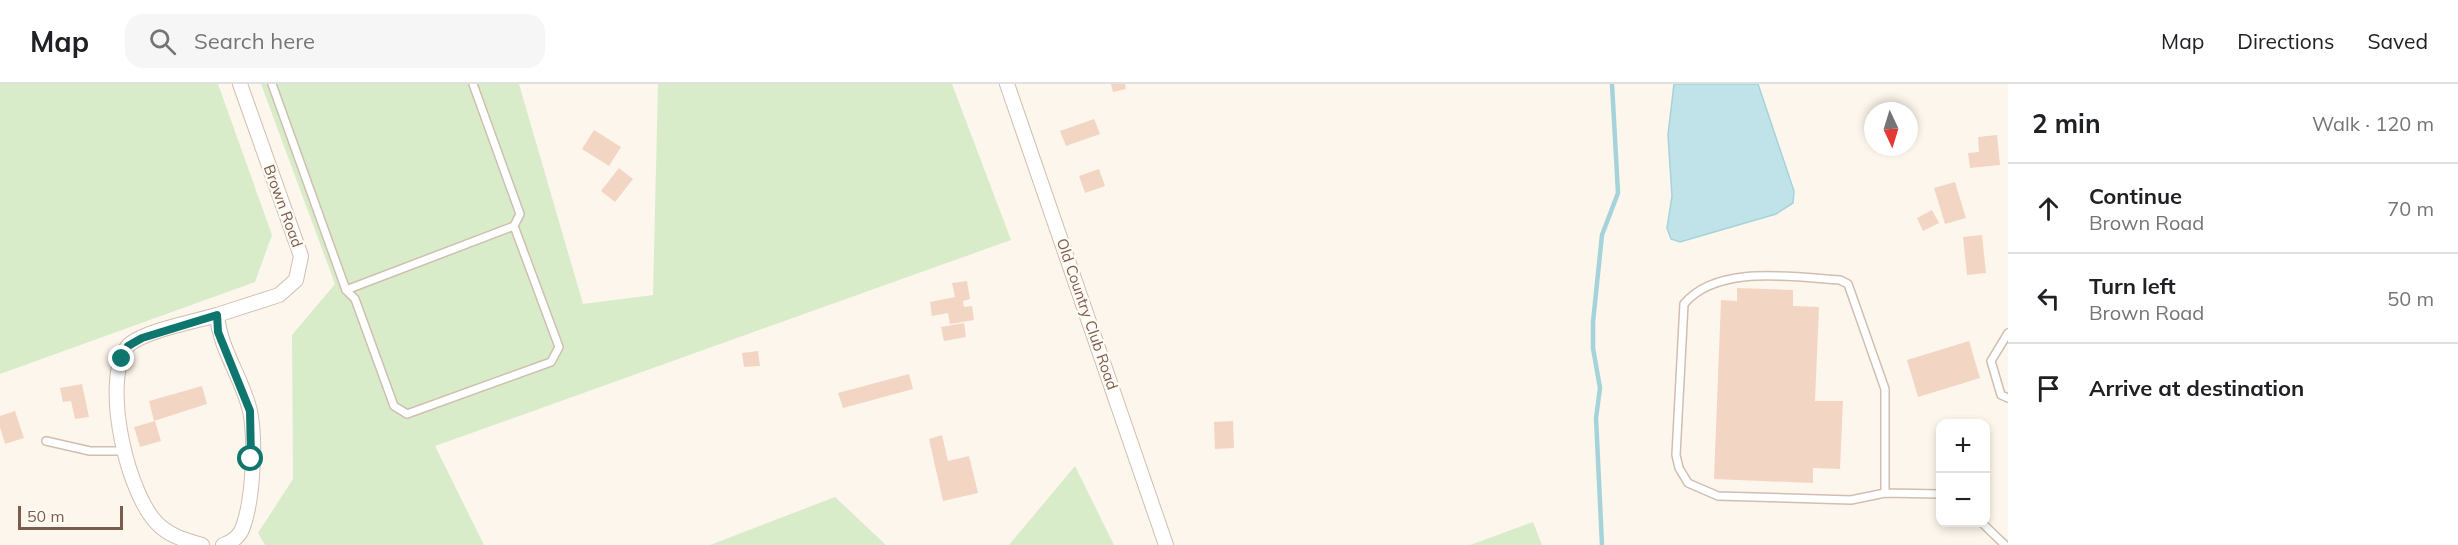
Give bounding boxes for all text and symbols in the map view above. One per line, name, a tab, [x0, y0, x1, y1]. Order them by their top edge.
search box	[125, 14, 545, 68]
text: Map	[30, 24, 89, 59]
icon: search	[146, 25, 179, 58]
text: Search here	[194, 27, 315, 55]
text: Map	[2161, 28, 2204, 54]
text: Directions	[2237, 28, 2334, 54]
text: Saved	[2367, 28, 2428, 54]
north arrow	[1864, 102, 1918, 156]
text: 2 min	[2032, 107, 2101, 140]
text: Walk · 120 m	[2312, 111, 2434, 136]
street label: Brown Road	[260, 162, 307, 250]
text: Continue	[2089, 182, 2182, 210]
icon: ahead	[2032, 192, 2065, 225]
text: 70 m	[2387, 196, 2434, 221]
text: Brown Road	[2089, 210, 2204, 235]
street label: Old Country Club Road	[1053, 236, 1122, 392]
text: Turn left	[2089, 272, 2176, 300]
icon: left	[2032, 282, 2065, 315]
text: 50 m	[2387, 286, 2434, 311]
text: Brown Road	[2089, 300, 2204, 325]
route end	[108, 345, 134, 371]
icon: arrive	[2032, 372, 2065, 405]
text: Arrive at destination	[2089, 374, 2304, 402]
map controls	[1936, 419, 1990, 527]
button: +	[1936, 419, 1990, 473]
route start	[237, 445, 263, 471]
button: −	[1936, 473, 1990, 527]
scale bar	[18, 503, 123, 530]
text: 50 m	[27, 506, 64, 526]

